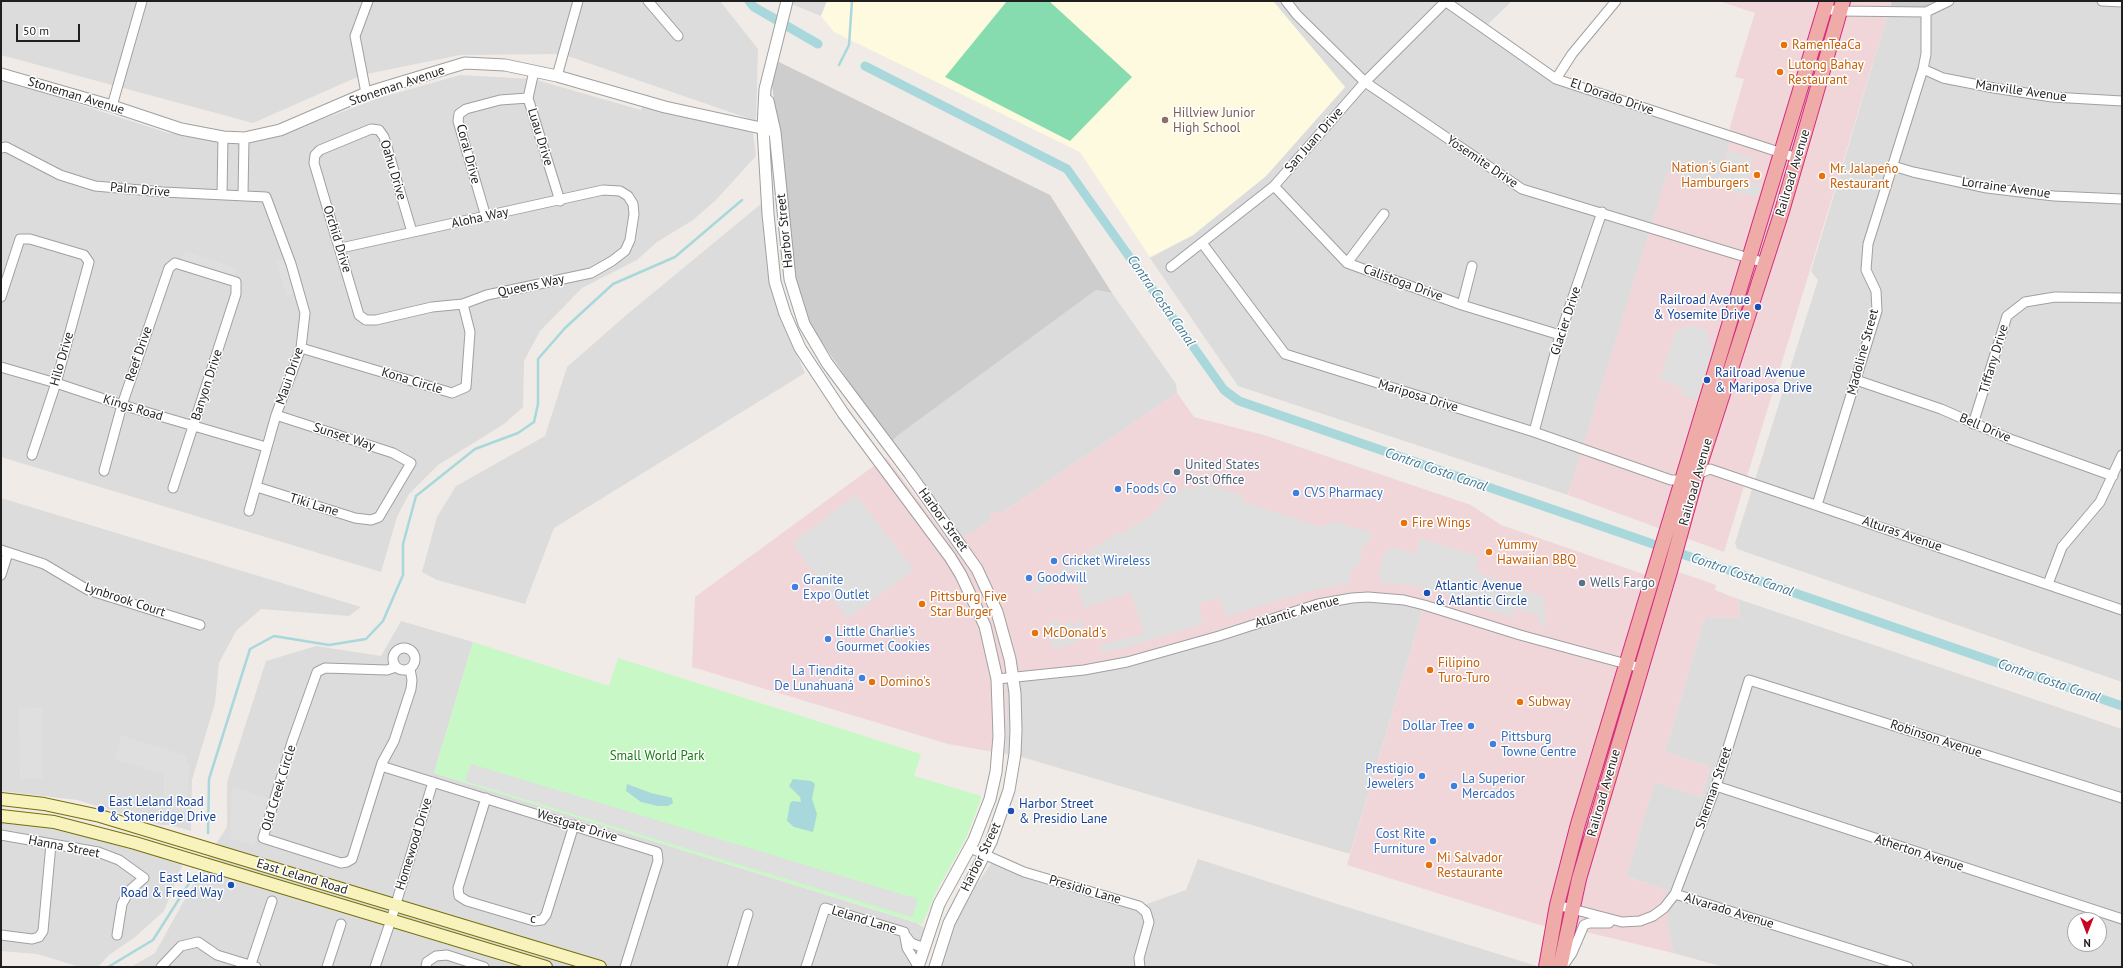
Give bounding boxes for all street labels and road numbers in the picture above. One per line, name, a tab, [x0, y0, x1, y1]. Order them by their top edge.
street label: Stoneman Avenue	[347, 62, 447, 110]
street label: Stoneman Avenue	[26, 74, 126, 118]
street label: El Dorado Drive	[1568, 75, 1656, 119]
street label: Manville Avenue	[1974, 77, 2068, 105]
street label: San Juan Drive	[1282, 104, 1346, 176]
street label: Luau Drive	[524, 106, 556, 168]
street label: Coral Drive	[453, 122, 483, 186]
street label: Railroad Avenue	[1772, 128, 1814, 218]
street label: Yosemite Drive	[1443, 132, 1521, 192]
street label: Oahu Drive	[376, 138, 410, 202]
street label: Lorraine Avenue	[1961, 174, 2051, 202]
street label: Palm Drive	[109, 180, 171, 200]
street label: Harbor Street	[773, 193, 797, 269]
street label: Orchid Drive	[319, 204, 355, 274]
street label: Aloha Way	[450, 204, 510, 232]
street label: Calistoga Drive	[1361, 261, 1445, 305]
street label: Queens Way	[496, 271, 566, 301]
street label: Glacier Drive	[1548, 285, 1584, 357]
street label: Madoline Street	[1844, 307, 1882, 397]
street label: Tiffany Drive	[1976, 323, 2012, 395]
street label: Reef Drive	[122, 325, 156, 383]
street label: Hilo Drive	[47, 330, 77, 388]
street label: Maui Drive	[273, 345, 307, 407]
street label: Banyon Drive	[188, 348, 226, 422]
street label: Kona Circle	[380, 364, 444, 398]
street label: Mariposa Drive	[1376, 376, 1460, 416]
street label: Kings Road	[101, 391, 165, 425]
street label: Bell Drive	[1957, 410, 2013, 446]
street label: Sunset Way	[311, 420, 377, 454]
street label: Railroad Avenue	[1676, 436, 1716, 528]
street label: Harbor Street	[915, 485, 971, 555]
street label: Tiki Lane	[288, 490, 340, 520]
street label: Alturas Avenue	[1860, 513, 1944, 555]
street label: Lynbrook Court	[83, 580, 167, 620]
street label: Atlantic Avenue	[1253, 593, 1341, 631]
street label: Robinson Avenue	[1888, 717, 1984, 761]
street label: Old Creek Circle	[259, 743, 299, 833]
street label: Sherman Street	[1693, 745, 1735, 831]
street label: Railroad Avenue	[1584, 747, 1624, 839]
street label: Homewood Drive	[393, 796, 435, 892]
street label: Westgate Drive	[535, 806, 619, 846]
street label: Harbor Street	[958, 820, 1004, 894]
street label: Atherton Avenue	[1872, 831, 1966, 875]
street label: Hanna Street	[27, 832, 101, 862]
street label: East Leland Road	[254, 856, 350, 898]
street label: Presidio Lane	[1047, 872, 1123, 908]
street label: Alvarado Avenue	[1682, 890, 1776, 932]
street label: Leland Lane	[830, 903, 898, 937]
street label: c	[529, 911, 537, 927]

